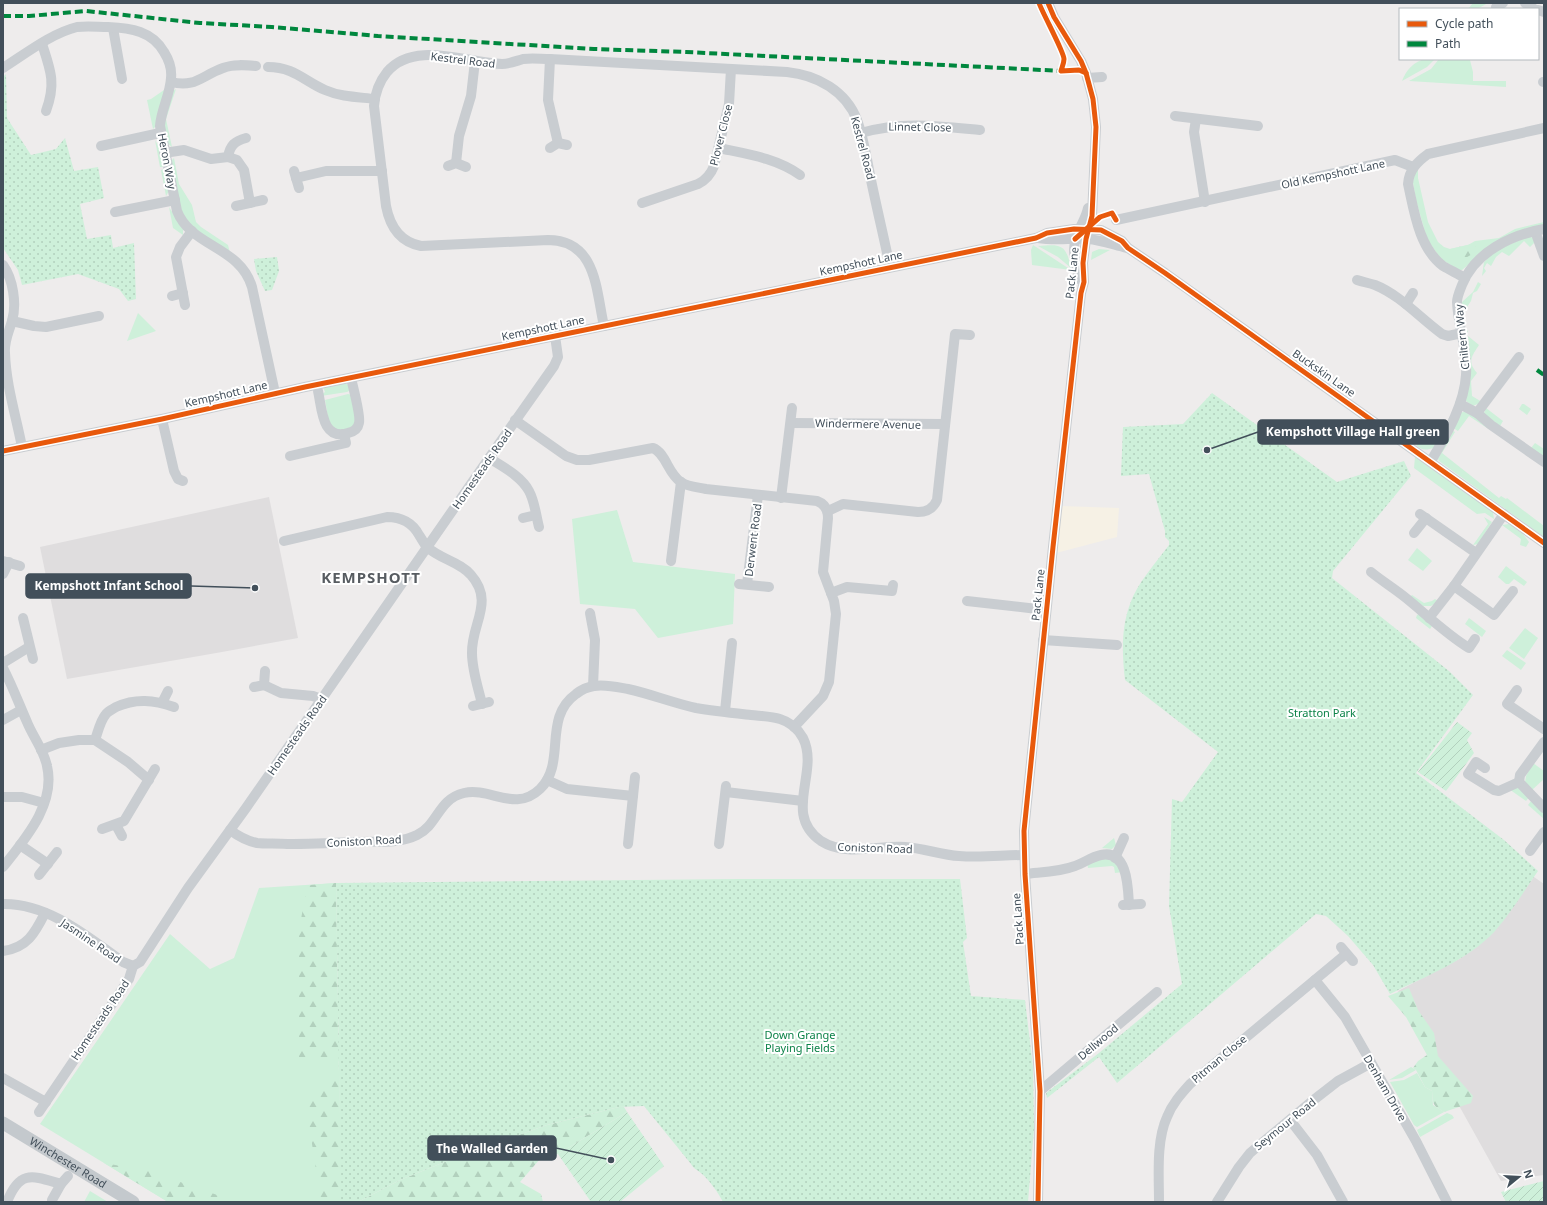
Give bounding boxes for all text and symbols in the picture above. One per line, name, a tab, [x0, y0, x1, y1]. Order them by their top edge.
legend	[1399, 8, 1539, 60]
text: Cycle path	[1435, 15, 1493, 32]
text: Path	[1435, 35, 1461, 52]
street label: Kestrel Road	[430, 48, 496, 71]
street label: Plover Close	[706, 102, 735, 167]
street label: Kestrel Road	[848, 115, 879, 181]
street label: Linnet Close	[888, 118, 952, 135]
street label: Heron Way	[155, 132, 180, 191]
street label: Old Kempshott Lane	[1280, 155, 1386, 192]
street label: Kempshott Lane	[818, 246, 904, 279]
street label: Pack Lane	[1061, 246, 1082, 299]
street label: Chiltern Way	[1451, 303, 1472, 370]
street label: Kempshott Lane	[500, 311, 586, 344]
street label: Buckskin Lane	[1290, 345, 1359, 400]
street label: Kempshott Lane	[183, 377, 269, 410]
street label: Windermere Avenue	[815, 415, 921, 432]
callout: Kempshott Village Hall green	[1258, 420, 1448, 444]
text: Kempshott Village Hall green	[1266, 423, 1440, 440]
street label: Homesteads Road	[448, 426, 515, 512]
street label: Derwent Road	[741, 502, 764, 577]
district label: KEMPSHOTT	[321, 567, 421, 587]
street label: Pack Lane	[1027, 568, 1048, 621]
callout: Kempshott Infant School	[26, 574, 191, 598]
text: Kempshott Infant School	[35, 577, 183, 594]
street label: Homesteads Road	[263, 692, 330, 778]
park label: Stratton Park	[1288, 705, 1356, 720]
street label: Coniston Road	[326, 831, 402, 850]
street label: Coniston Road	[837, 839, 913, 856]
street label: Pack Lane	[1008, 893, 1027, 945]
street label: Jasmine Road	[57, 914, 124, 966]
street label: Homesteads Road	[67, 976, 132, 1063]
street label: Dellwood	[1074, 1020, 1121, 1063]
park label: Down Grange Playing Fields	[764, 1027, 836, 1055]
street label: Pitman Close	[1188, 1031, 1249, 1086]
street label: Denham Drive	[1360, 1052, 1411, 1124]
street label: Seymour Road	[1251, 1094, 1319, 1153]
street label: Winchester Road	[27, 1133, 110, 1191]
callout: The Walled Garden	[428, 1136, 556, 1160]
text: The Walled Garden	[436, 1140, 548, 1157]
north arrow	[1499, 1157, 1539, 1197]
text: N	[1520, 1167, 1538, 1180]

